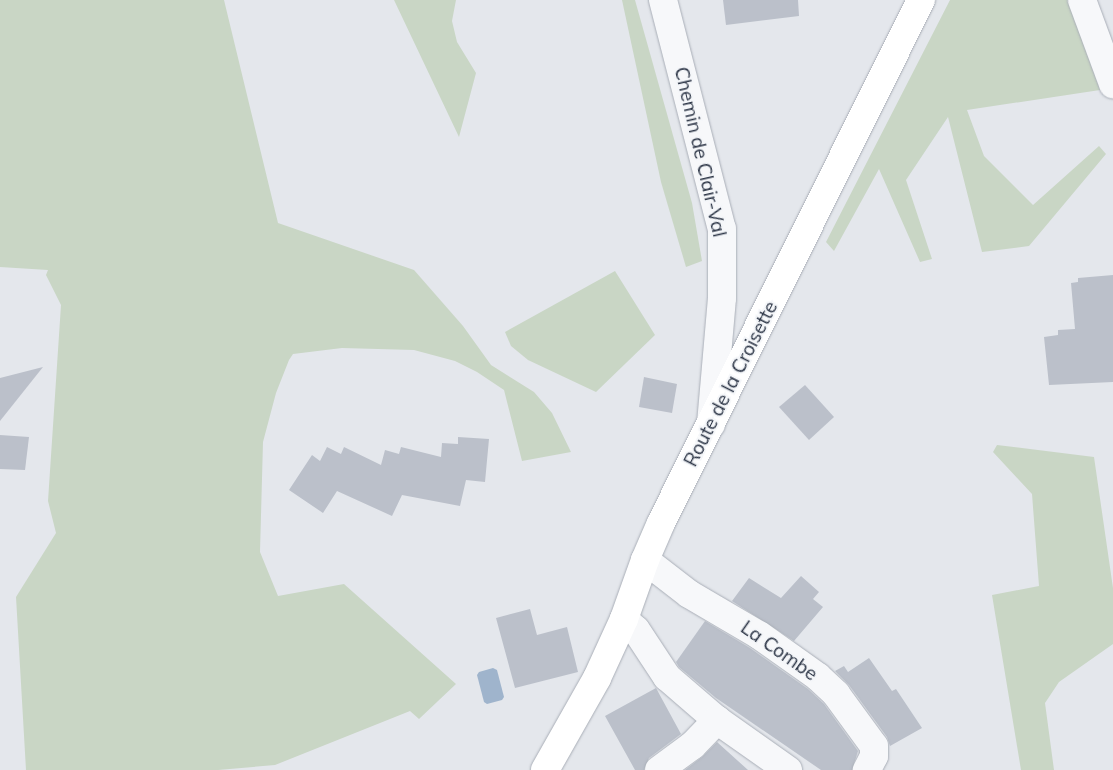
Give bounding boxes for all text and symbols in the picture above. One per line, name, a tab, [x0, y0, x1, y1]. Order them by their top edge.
street label: Chemin de Clair-Val	[669, 65, 731, 239]
street label: Route de la Croisette	[679, 298, 783, 470]
street label: La Combe	[736, 616, 822, 686]

